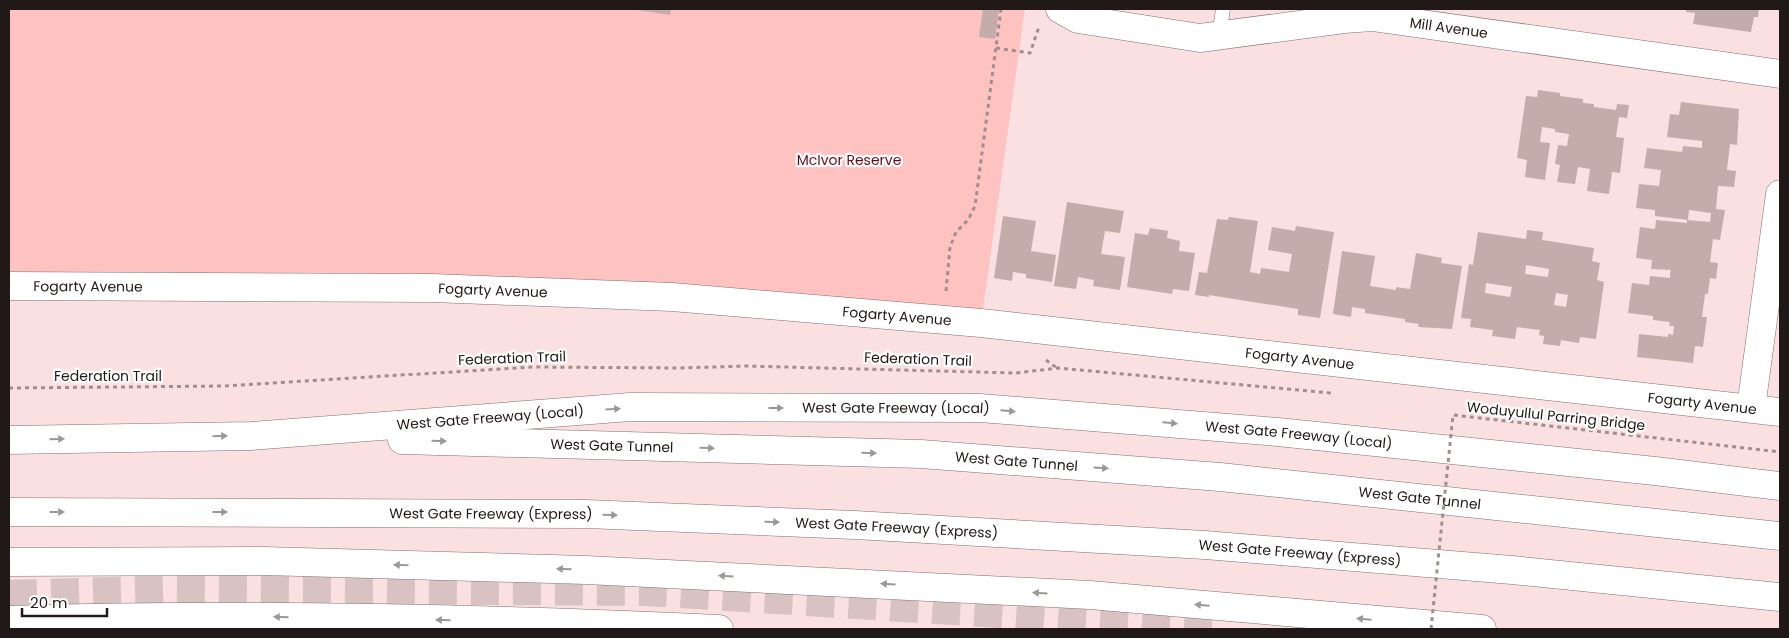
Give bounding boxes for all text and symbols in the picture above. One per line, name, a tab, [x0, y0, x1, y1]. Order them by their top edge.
street label: Mill Avenue	[1408, 12, 1490, 43]
park label: McIvor Reserve	[797, 150, 902, 170]
street label: Fogarty Avenue	[33, 276, 143, 297]
street label: Fogarty Avenue	[438, 278, 548, 302]
street label: Fogarty Avenue	[842, 301, 953, 331]
street label: Fogarty Avenue	[1244, 343, 1356, 375]
street label: Federation Trail	[458, 346, 566, 370]
street label: Federation Trail	[864, 347, 972, 371]
street label: Federation Trail	[54, 366, 162, 386]
street label: Fogarty Avenue	[1647, 387, 1758, 419]
street label: West Gate Freeway (Local)	[802, 397, 991, 419]
street label: Woduyullul Parring Bridge	[1466, 397, 1647, 435]
street label: West Gate Freeway (Local)	[396, 401, 585, 435]
one-way arrow	[606, 404, 622, 412]
one-way arrow	[768, 404, 784, 412]
one-way arrow	[1000, 407, 1016, 415]
street label: West Gate Freeway (Local)	[1204, 416, 1393, 454]
one-way arrow	[1162, 420, 1178, 428]
one-way arrow	[212, 432, 228, 440]
street label: West Gate Tunnel	[550, 434, 674, 457]
one-way arrow	[50, 435, 66, 443]
one-way arrow	[432, 437, 448, 445]
one-way arrow	[699, 445, 715, 453]
street label: West Gate Tunnel	[954, 447, 1079, 476]
one-way arrow	[861, 449, 877, 457]
one-way arrow	[1093, 464, 1109, 472]
street label: West Gate Tunnel	[1358, 482, 1482, 514]
street label: West Gate Freeway (Express)	[389, 503, 593, 524]
one-way arrow	[50, 508, 66, 516]
one-way arrow	[212, 508, 228, 516]
one-way arrow	[602, 511, 618, 519]
street label: West Gate Freeway (Express)	[795, 513, 999, 543]
one-way arrow	[765, 518, 781, 526]
street label: West Gate Freeway (Express)	[1198, 535, 1402, 571]
one-way arrow	[393, 560, 409, 568]
one-way arrow	[555, 565, 571, 573]
one-way arrow	[718, 572, 734, 580]
one-way arrow	[880, 580, 896, 588]
scale bar	[22, 586, 108, 618]
one-way arrow	[1032, 588, 1048, 596]
text: 20 m	[30, 592, 68, 613]
one-way arrow	[1194, 601, 1210, 609]
one-way arrow	[273, 613, 289, 621]
one-way arrow	[1356, 615, 1372, 623]
one-way arrow	[435, 616, 451, 624]

